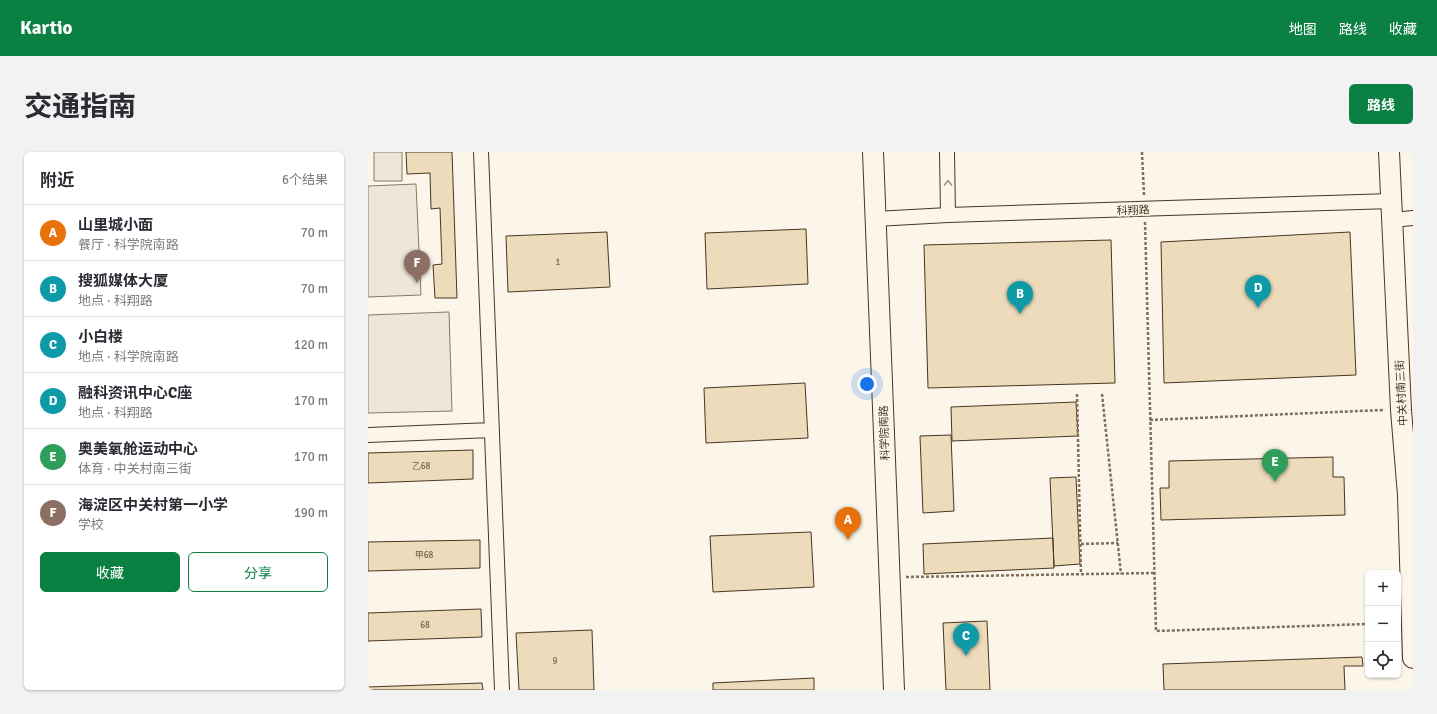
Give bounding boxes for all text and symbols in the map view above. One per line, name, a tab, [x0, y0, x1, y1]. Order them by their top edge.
text: Kartio	[20, 16, 73, 40]
text: 地图	[1289, 21, 1317, 38]
text: 路线	[1339, 21, 1367, 38]
text: 收藏	[1389, 21, 1417, 38]
button: 路线	[1349, 84, 1413, 124]
text: 交通指南	[24, 90, 136, 124]
text: 附近	[40, 170, 74, 191]
text: 6个结果	[282, 172, 328, 188]
one-way arrow	[944, 180, 952, 186]
street label: 科翔路	[1116, 203, 1150, 218]
text: 山里城小面	[78, 216, 153, 234]
text: A	[49, 225, 57, 241]
text: 70 m	[301, 225, 328, 241]
text: 餐厅 · 科学院南路	[78, 237, 179, 253]
pin: F	[404, 250, 430, 283]
house number: 1	[556, 257, 561, 268]
text: 搜狐媒体大厦	[78, 272, 168, 290]
pin: D	[1245, 275, 1271, 308]
text: B	[49, 281, 57, 297]
text: 70 m	[301, 281, 328, 297]
pin: B	[1007, 281, 1033, 314]
text: 地点 · 科翔路	[78, 293, 153, 309]
text: 小白楼	[78, 328, 123, 346]
text: C	[49, 337, 57, 353]
text: 120 m	[294, 337, 328, 353]
text: 地点 · 科学院南路	[78, 349, 179, 365]
street label: 中关村南三街	[1393, 360, 1410, 426]
your location	[857, 374, 877, 394]
text: 融科资讯中心C座	[78, 384, 192, 402]
text: D	[49, 393, 57, 409]
text: 170 m	[294, 393, 328, 409]
text: 地点 · 科翔路	[78, 405, 153, 421]
street label: 科学院南路	[877, 405, 892, 461]
text: 奥美氧舱运动中心	[78, 440, 198, 458]
text: E	[49, 449, 57, 465]
text: 170 m	[294, 449, 328, 465]
pin: E	[1262, 449, 1288, 482]
text: 体育 · 中关村南三街	[78, 461, 192, 477]
house number: 乙68	[412, 461, 430, 472]
text: 海淀区中关村第一小学	[78, 496, 228, 514]
text: F	[50, 505, 56, 521]
text: 190 m	[294, 505, 328, 521]
pin: A	[835, 507, 861, 540]
text: 学校	[78, 517, 104, 533]
house number: 甲68	[415, 550, 433, 561]
button: 收藏	[40, 552, 180, 592]
button: 分享	[188, 552, 328, 592]
map controls	[1365, 570, 1401, 678]
button: +	[1365, 570, 1401, 606]
button: −	[1365, 606, 1401, 642]
house number: 68	[420, 620, 430, 631]
pin: C	[953, 623, 979, 656]
button: locate	[1365, 642, 1401, 678]
house number: 9	[553, 656, 558, 667]

